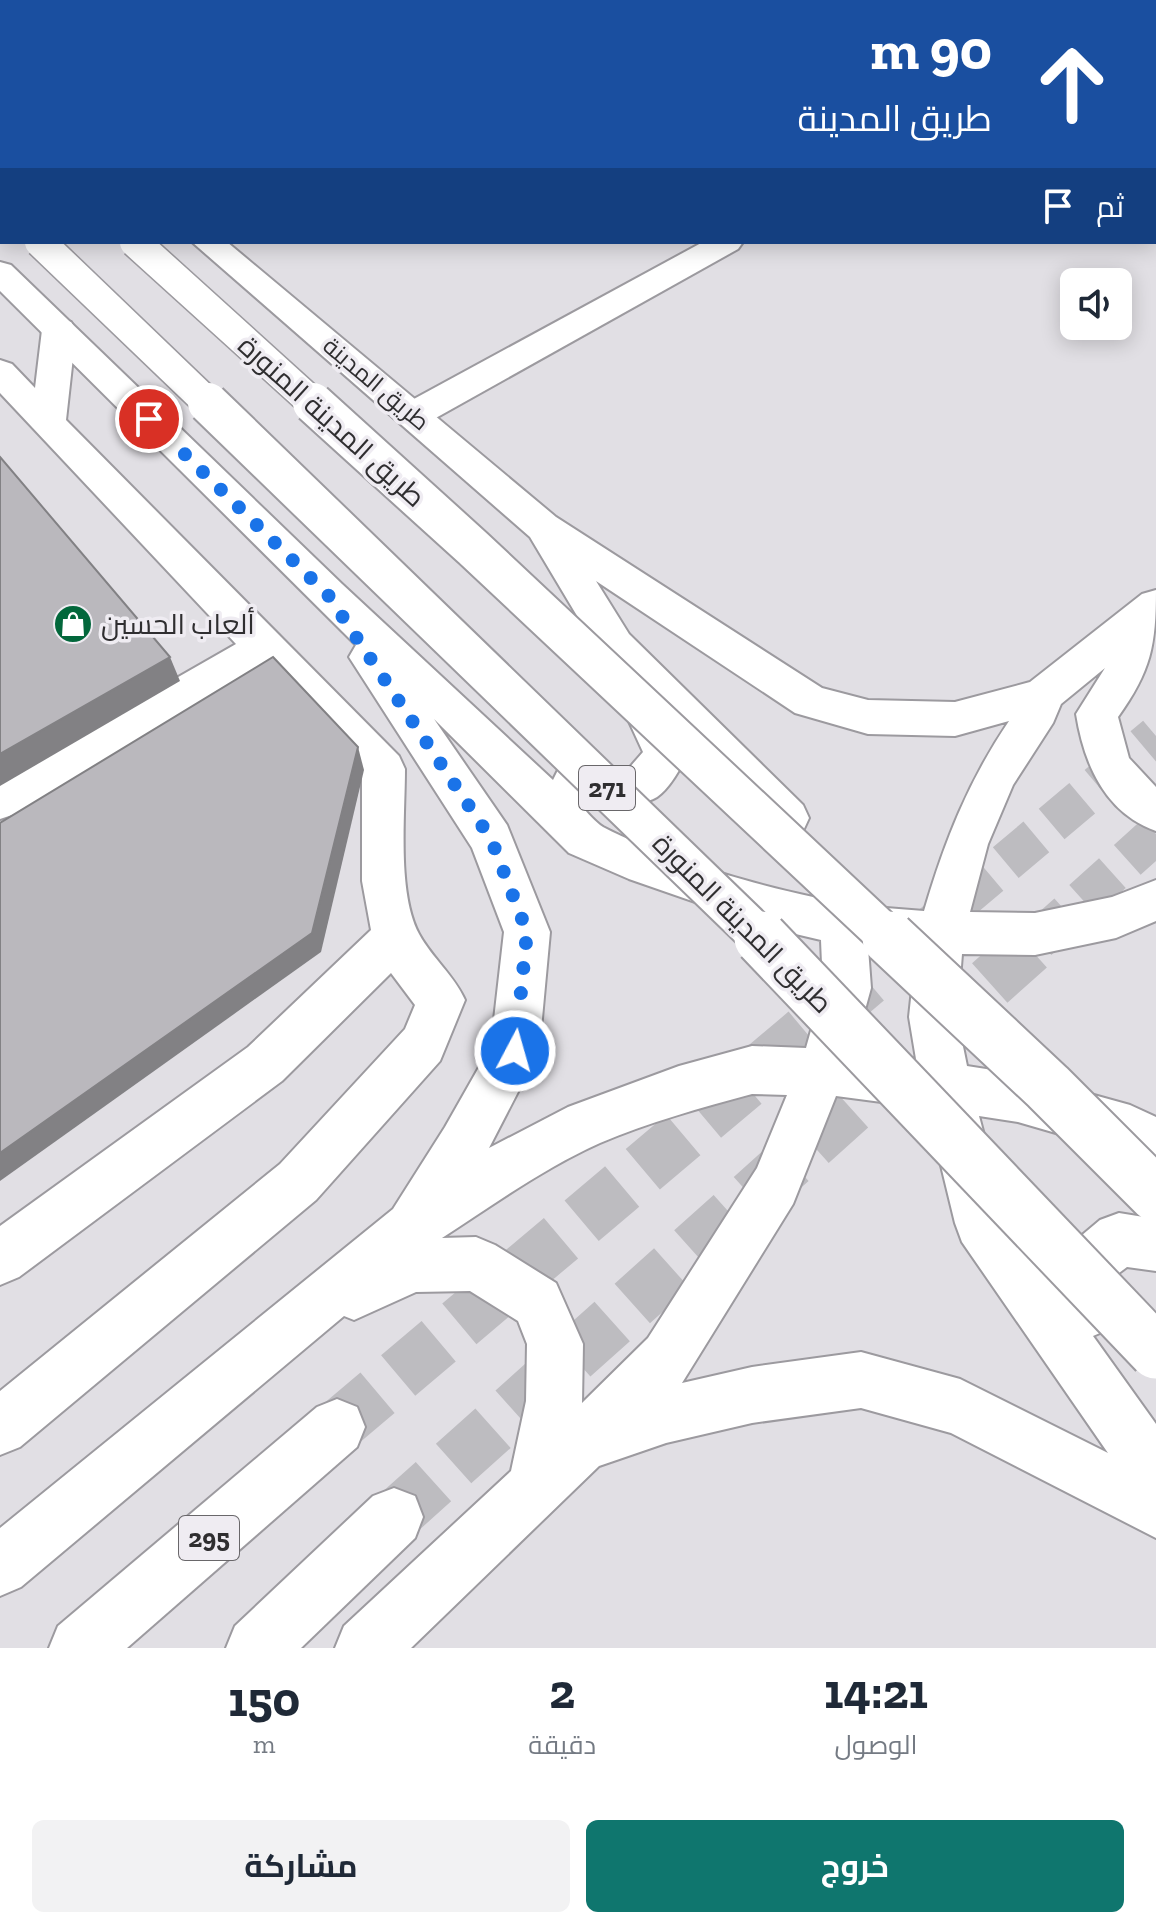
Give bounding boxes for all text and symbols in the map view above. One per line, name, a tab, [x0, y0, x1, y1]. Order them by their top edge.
text: 90 m	[870, 16, 992, 83]
icon: ahead	[1020, 32, 1124, 136]
text: طريق المدينة	[797, 97, 992, 140]
icon: arrive	[1036, 184, 1080, 228]
text: ثم	[1096, 189, 1124, 225]
map controls	[1060, 268, 1132, 340]
button: sound	[1060, 268, 1132, 340]
street label: طريق المدينة المنورة	[231, 329, 432, 514]
street label: طريق المدينة	[317, 331, 435, 437]
pin	[115, 385, 183, 453]
icon: arrive	[127, 397, 171, 441]
shop icon: ألعاب الحسين	[52, 603, 94, 645]
place label: ألعاب الحسين	[101, 607, 255, 641]
road number: 271	[579, 766, 635, 810]
street label: طريق المدينة المنورة	[646, 827, 839, 1020]
position arrow	[473, 1009, 557, 1093]
road number: 295	[179, 1516, 239, 1560]
text: 2	[549, 1663, 575, 1720]
text: 14:21	[824, 1663, 928, 1720]
text: 150	[228, 1671, 300, 1728]
text: m	[253, 1728, 275, 1760]
text: دقيقة	[528, 1729, 596, 1761]
text: الوصول	[835, 1729, 917, 1761]
button: مشاركة	[32, 1820, 570, 1912]
button: خروج	[586, 1820, 1124, 1912]

